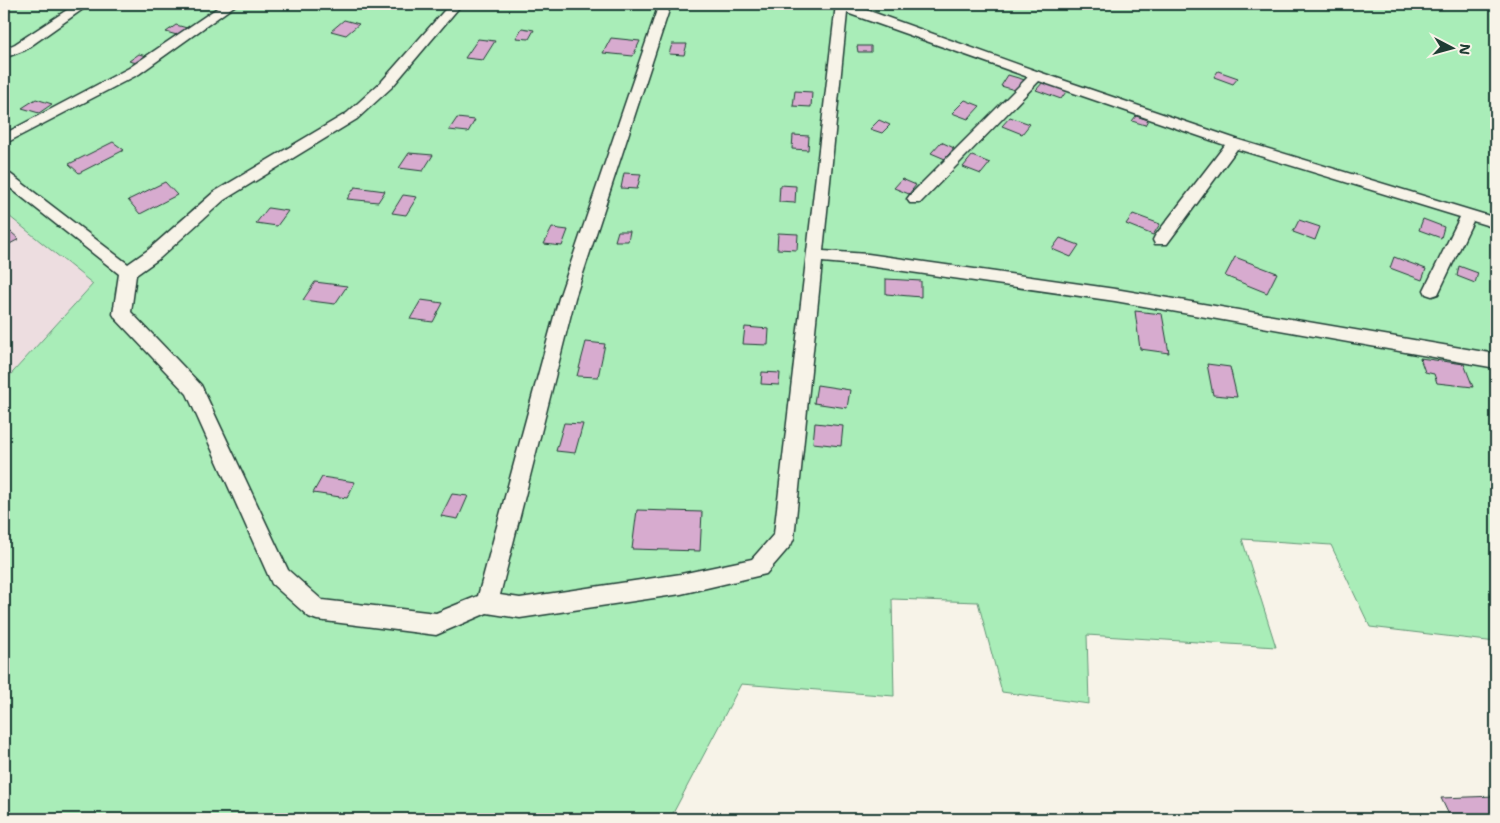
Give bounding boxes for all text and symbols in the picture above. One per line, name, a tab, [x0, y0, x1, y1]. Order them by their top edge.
north arrow	[1428, 22, 1478, 72]
text: N	[1455, 43, 1474, 56]

